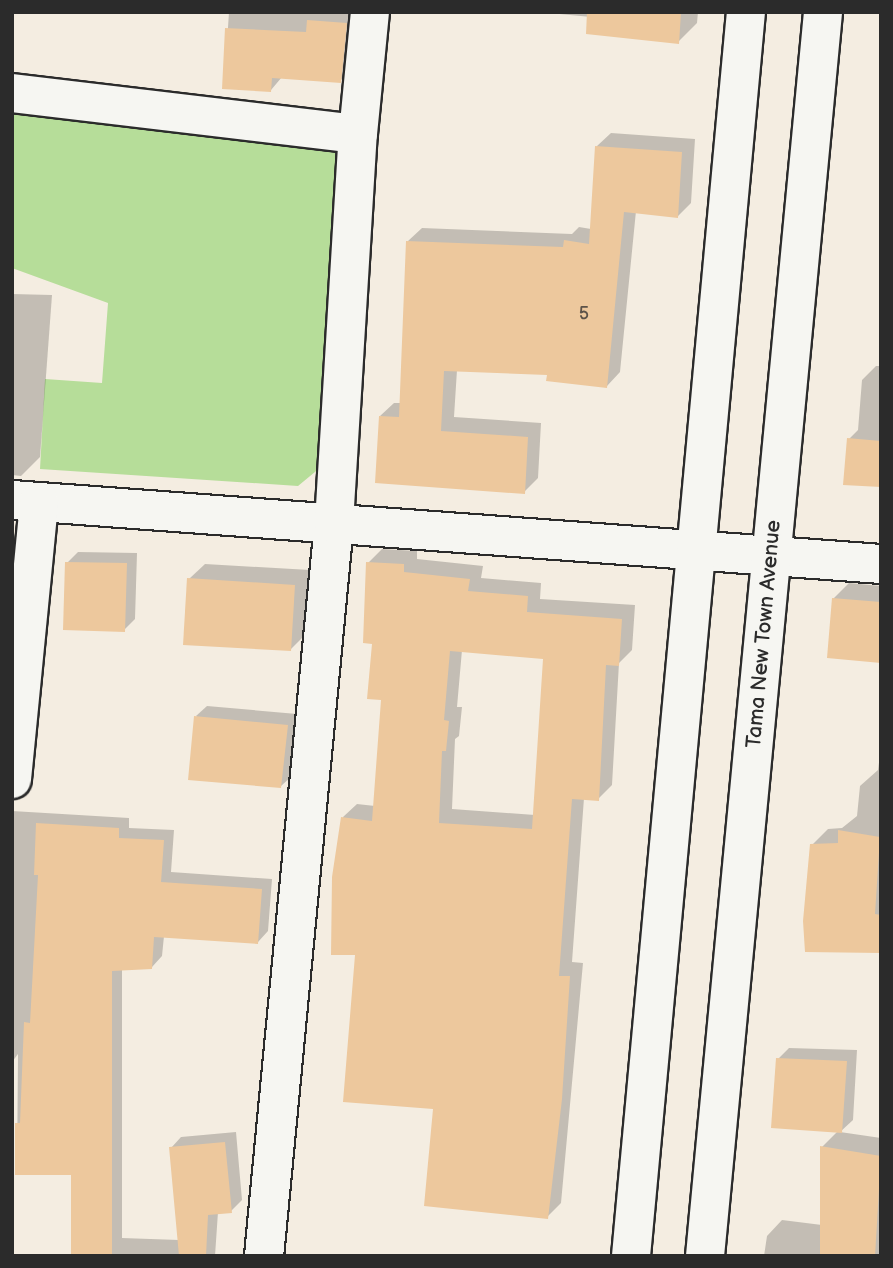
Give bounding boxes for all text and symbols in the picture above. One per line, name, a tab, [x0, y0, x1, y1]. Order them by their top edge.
house number: 5	[579, 303, 589, 325]
street label: Tama New Town Avenue	[741, 519, 787, 749]

